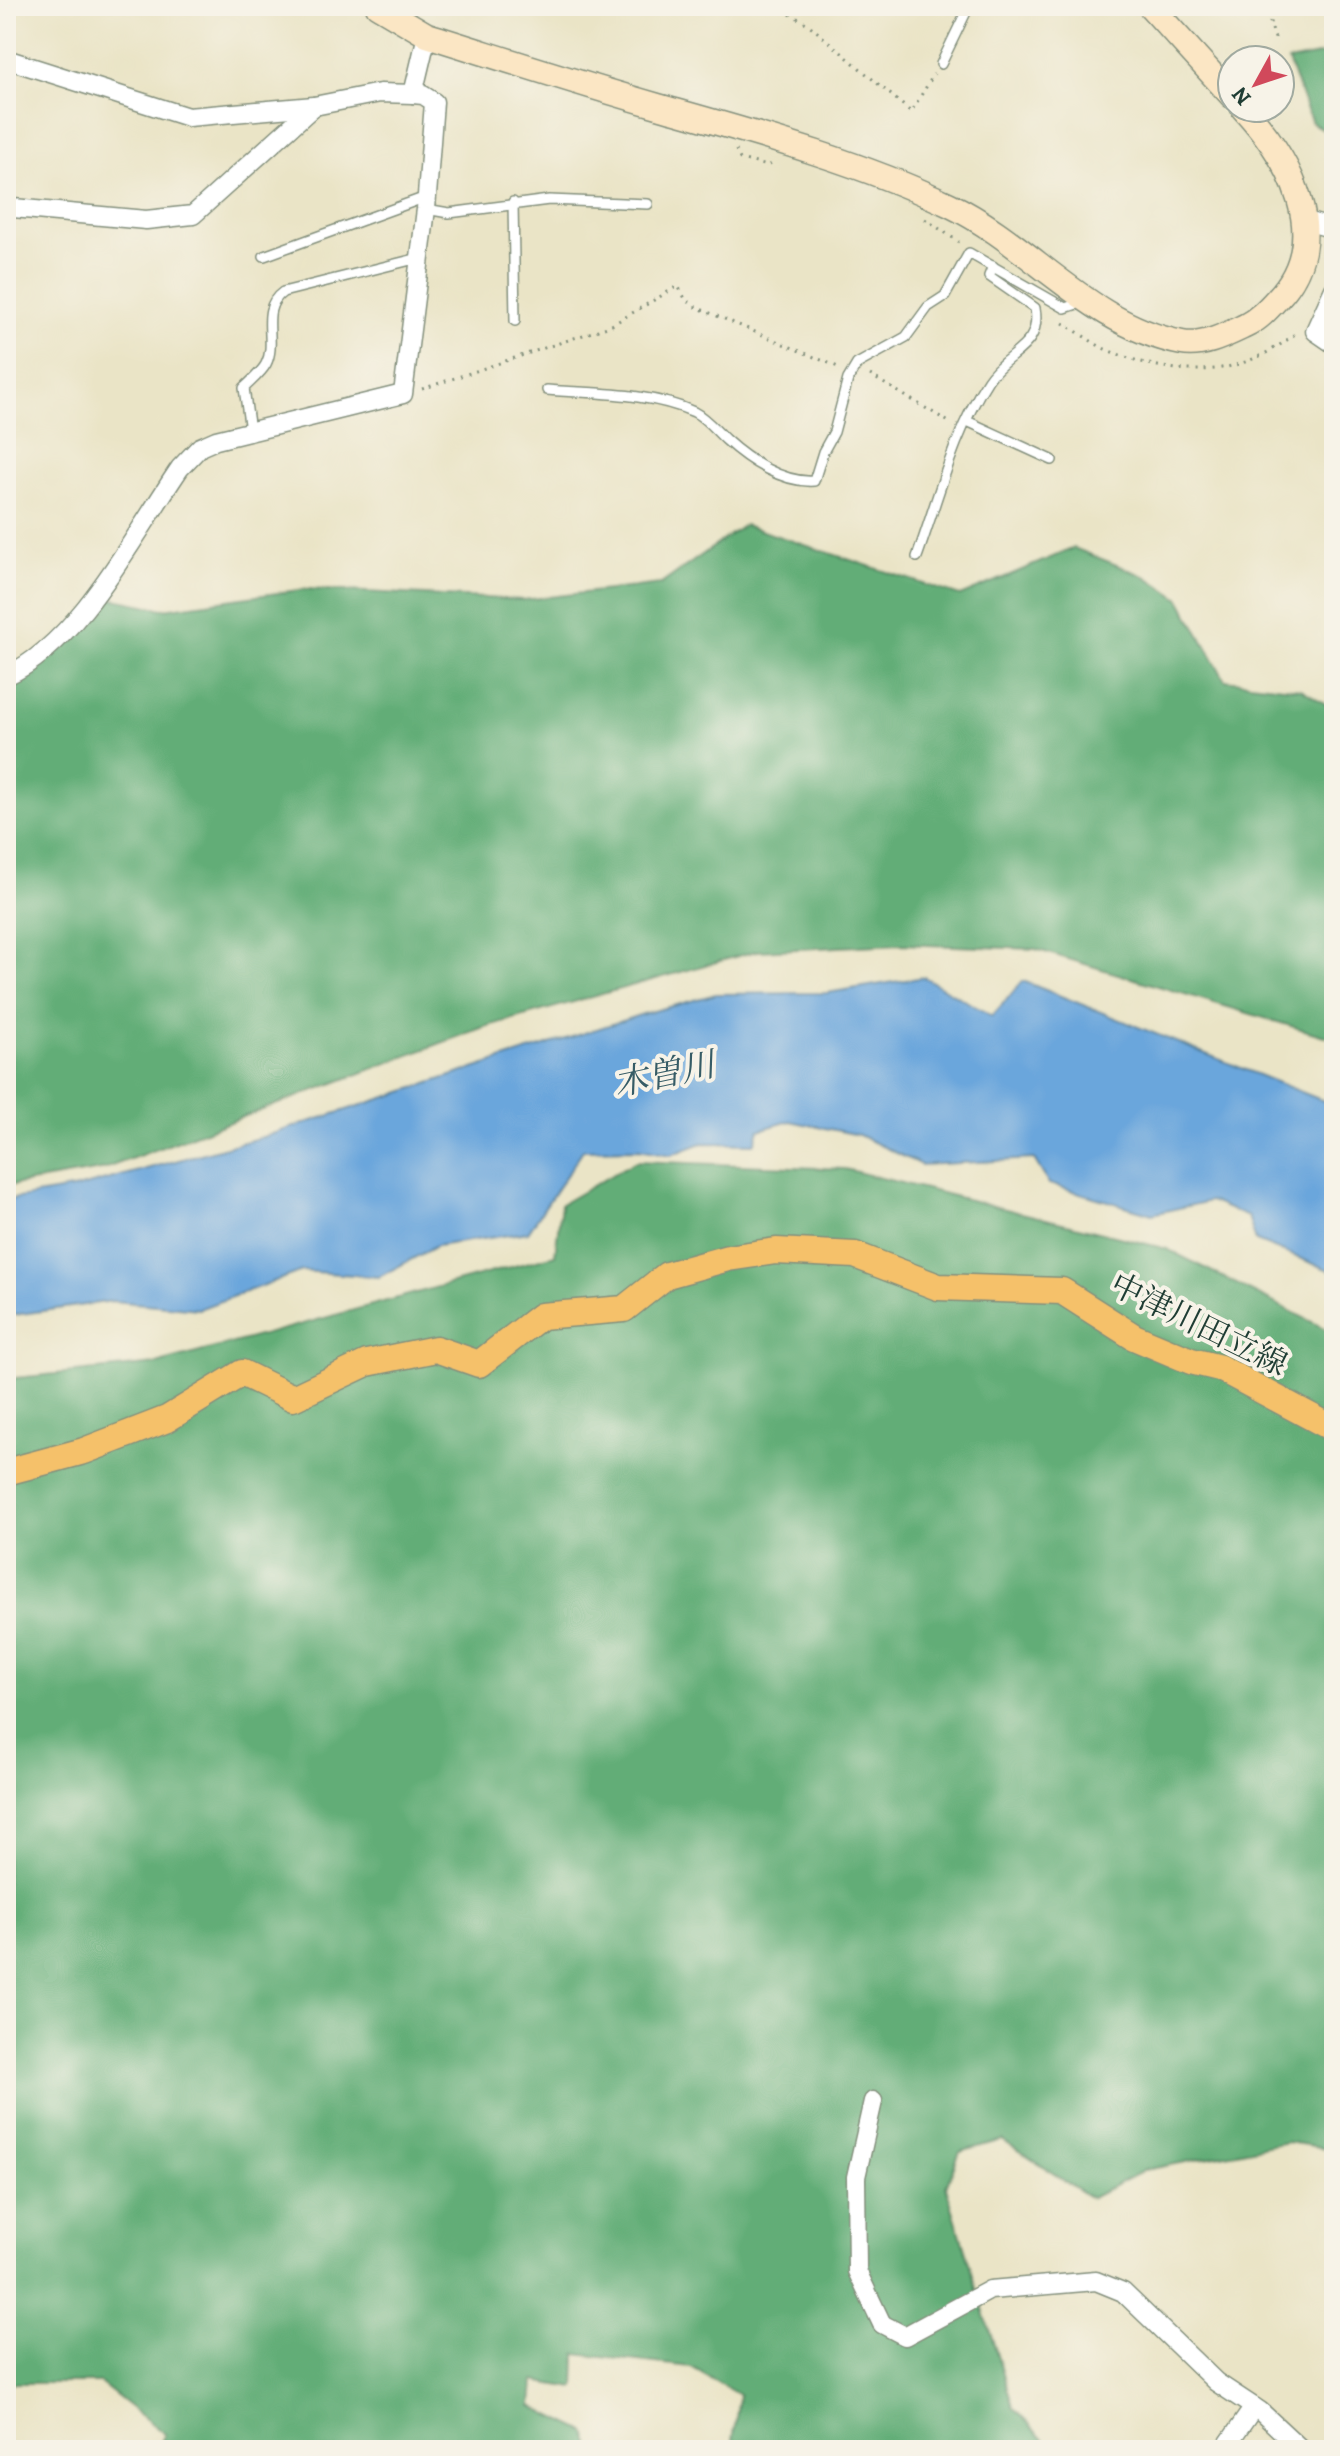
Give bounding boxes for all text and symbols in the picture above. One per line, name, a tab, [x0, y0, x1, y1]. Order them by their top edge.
north arrow	[1216, 44, 1296, 124]
text: N	[1225, 80, 1258, 112]
water label: 木曽川	[609, 1040, 723, 1108]
street label: 中津川田立線	[1103, 1262, 1295, 1386]

